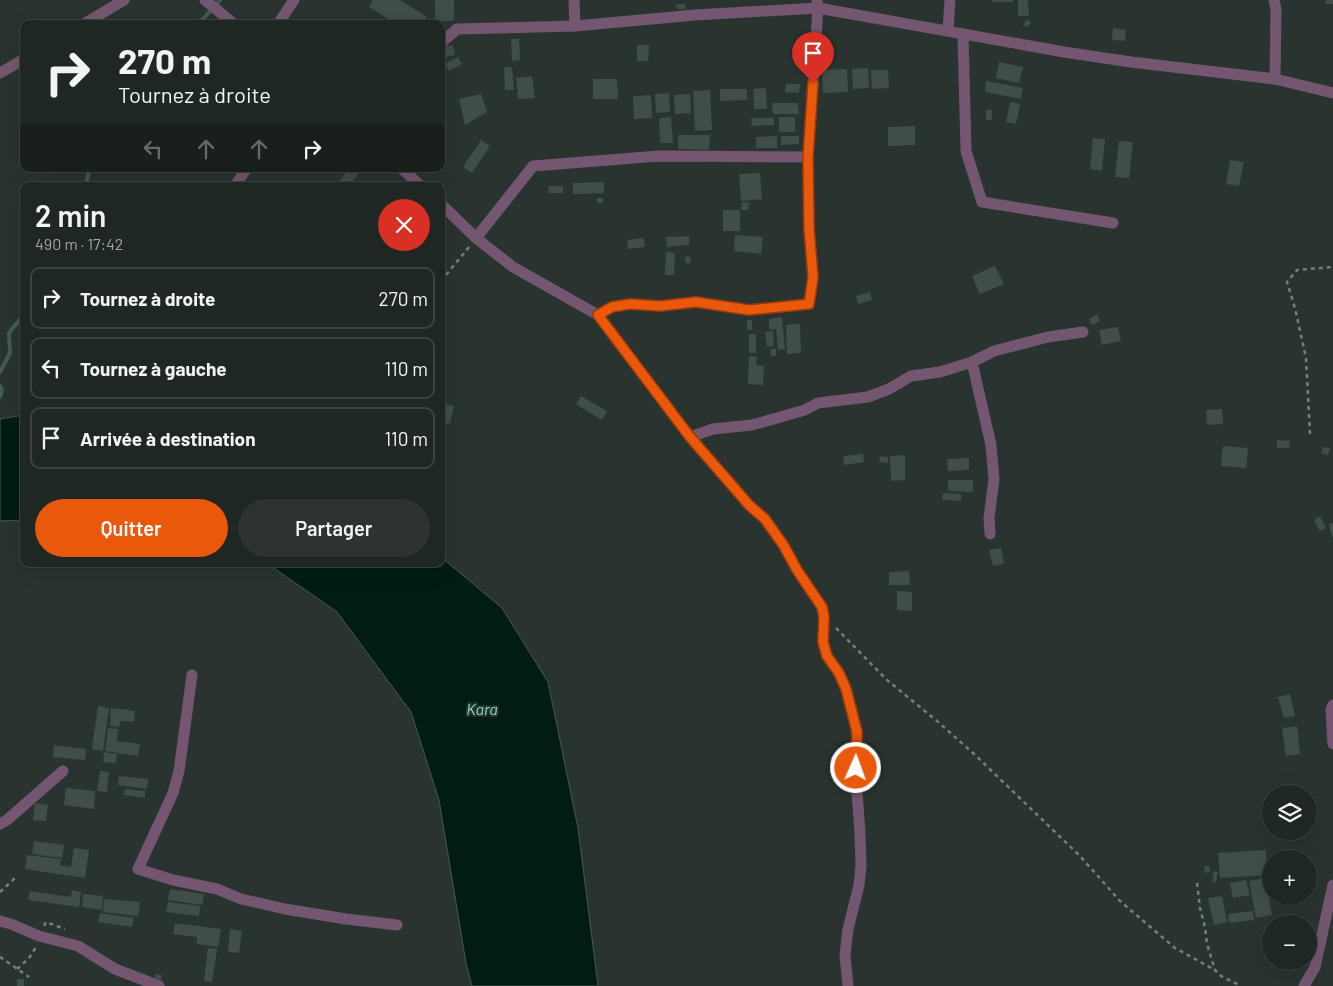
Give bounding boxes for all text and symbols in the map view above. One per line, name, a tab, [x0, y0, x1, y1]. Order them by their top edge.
pin	[792, 32, 834, 83]
text: 270 m	[118, 39, 211, 81]
icon: arrive	[799, 39, 827, 67]
icon: right	[35, 40, 100, 105]
text: Tournez à droite	[118, 81, 271, 107]
icon: left	[139, 135, 167, 163]
icon: ahead	[192, 135, 220, 163]
icon: ahead	[245, 135, 273, 163]
icon: right	[298, 135, 326, 163]
text: 2 min	[35, 197, 106, 233]
button: close	[378, 199, 430, 251]
text: 490 m · 17:42	[35, 234, 123, 253]
icon: right	[37, 284, 65, 312]
text: Tournez à droite	[80, 287, 216, 310]
text: 270 m	[379, 287, 428, 310]
icon: left	[37, 354, 65, 382]
text: Tournez à gauche	[80, 357, 227, 380]
text: 110 m	[384, 357, 428, 380]
icon: arrive	[37, 424, 65, 452]
text: Arrivée à destination	[80, 427, 256, 450]
text: 110 m	[384, 427, 428, 450]
button: Quitter	[35, 499, 228, 557]
button: Partager	[238, 499, 430, 557]
water label: Kara	[466, 699, 498, 718]
position arrow	[829, 741, 881, 793]
map controls	[1262, 785, 1317, 970]
button: layers	[1262, 785, 1317, 840]
button: +	[1262, 850, 1317, 905]
button: −	[1262, 915, 1317, 970]

